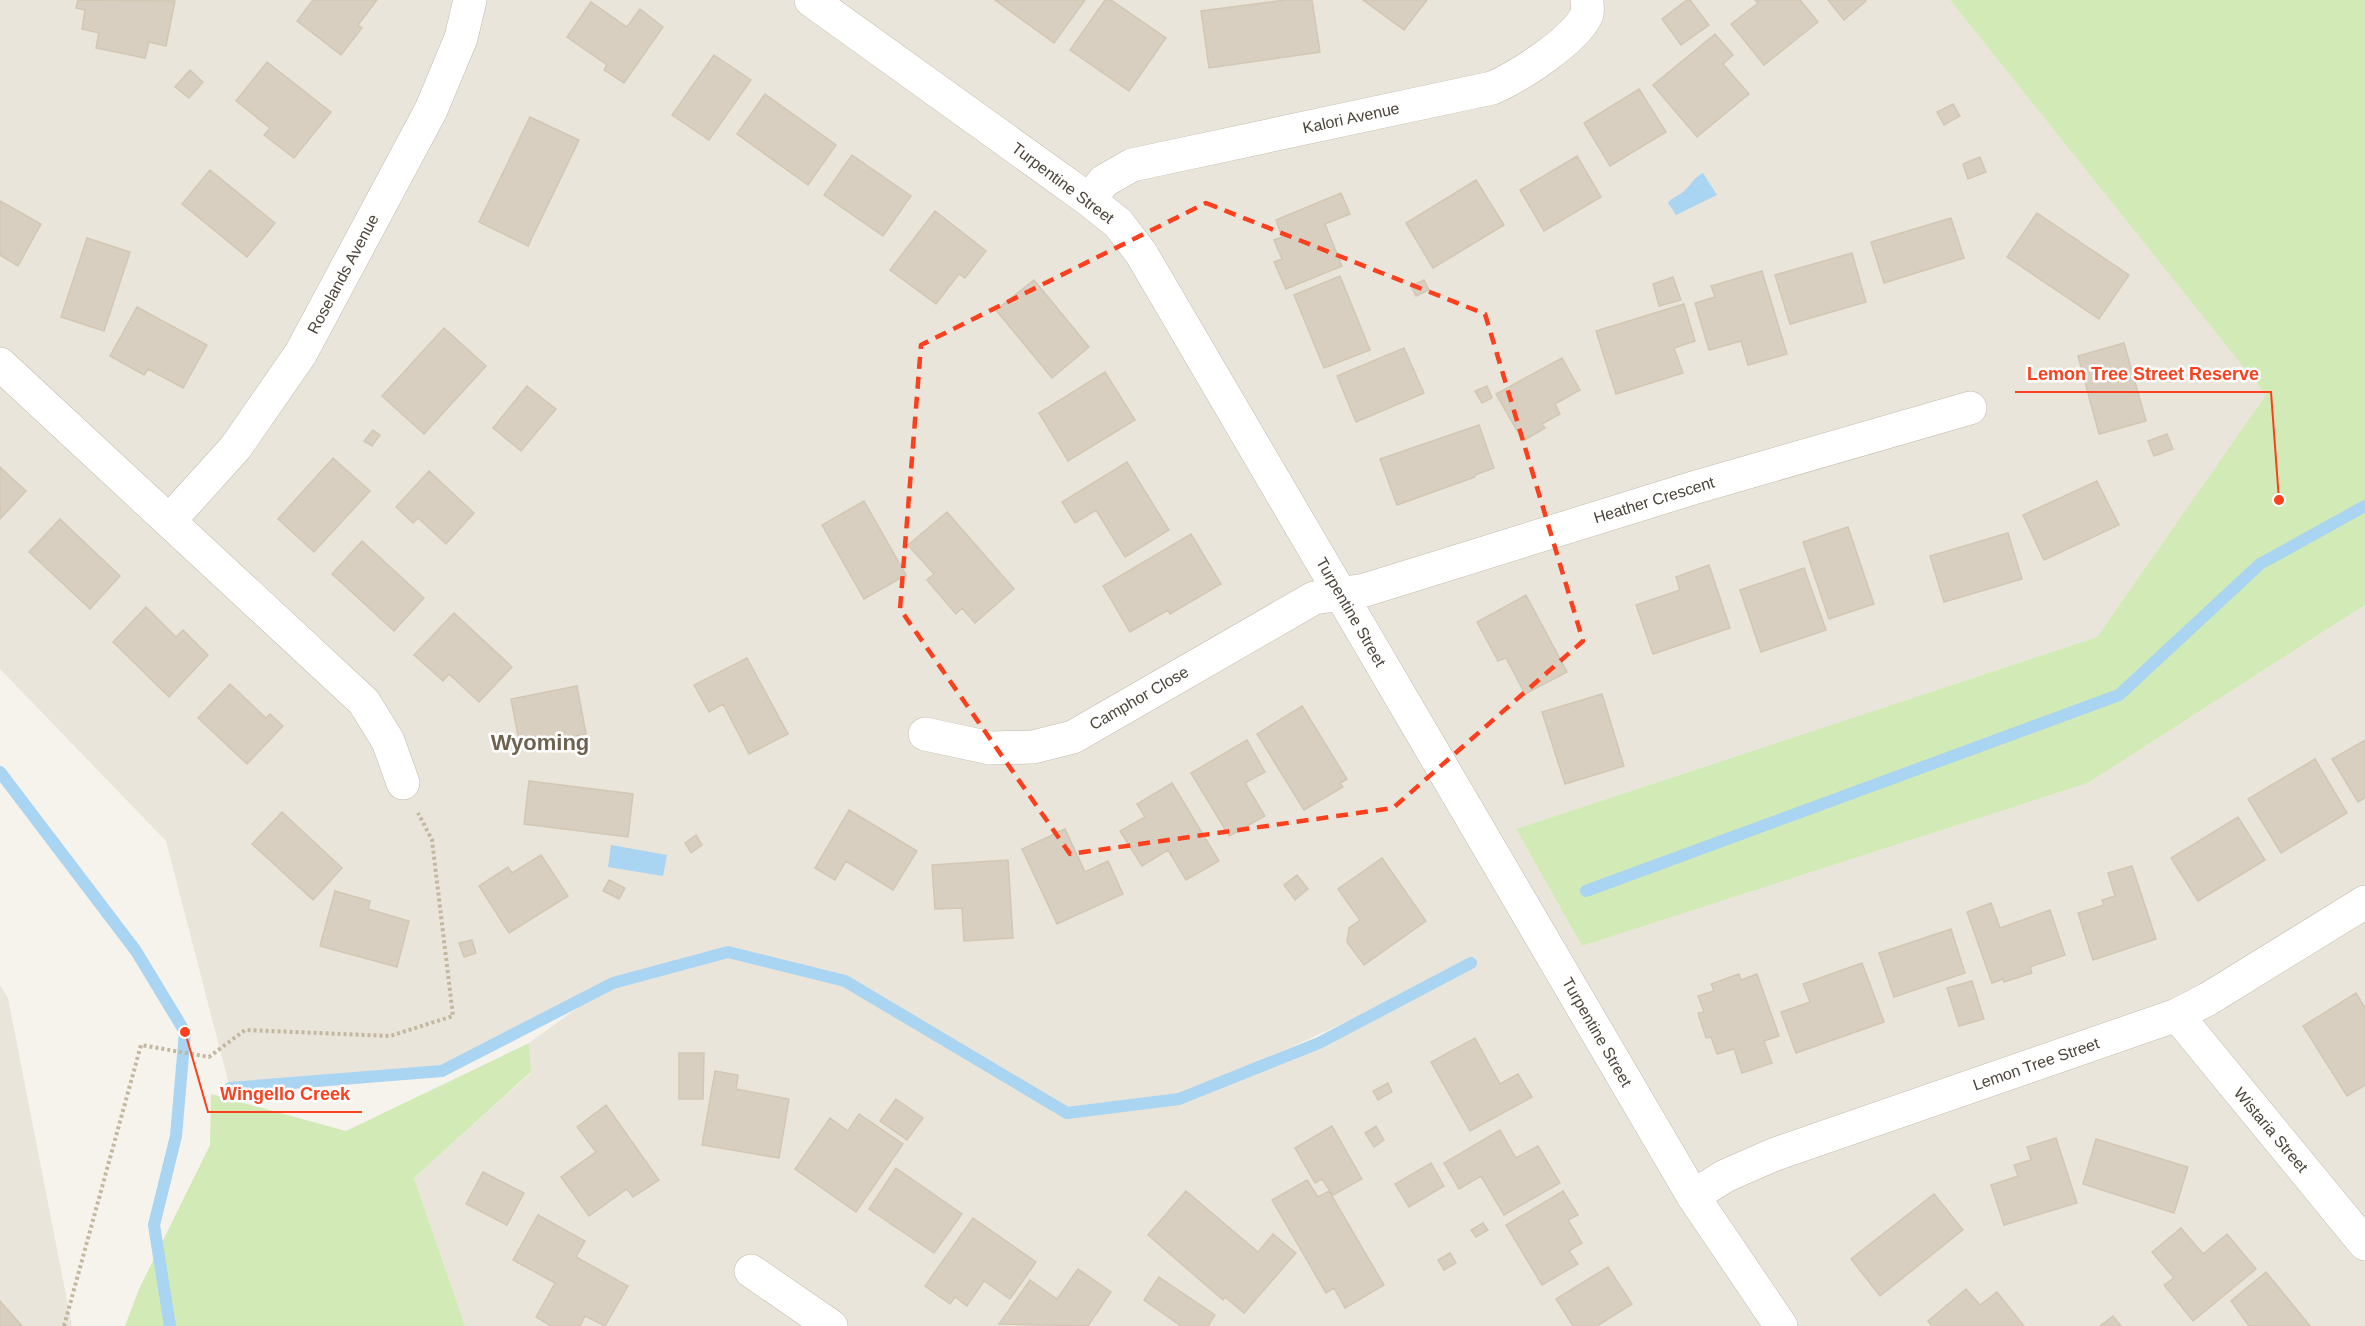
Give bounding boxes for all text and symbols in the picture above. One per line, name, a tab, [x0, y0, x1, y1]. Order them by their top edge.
street label: Kalori Avenue	[1301, 99, 1401, 137]
street label: Turpentine Street	[1009, 139, 1118, 227]
street label: Roselands Avenue	[304, 211, 382, 337]
callout: Lemon Tree Street Reserve	[2015, 356, 2271, 392]
text: Lemon Tree Street Reserve	[2027, 364, 2259, 384]
street label: Heather Crescent	[1592, 473, 1717, 526]
street label: Turpentine Street	[1313, 554, 1389, 670]
street label: Camphor Close	[1087, 663, 1191, 733]
district label: Wyoming	[491, 730, 589, 755]
street label: Turpentine Street	[1559, 974, 1635, 1090]
street label: Lemon Tree Street	[1971, 1034, 2102, 1094]
callout: Wingello Creek	[208, 1076, 362, 1112]
text: Wingello Creek	[220, 1084, 351, 1104]
street label: Wistaria Street	[2231, 1084, 2312, 1176]

